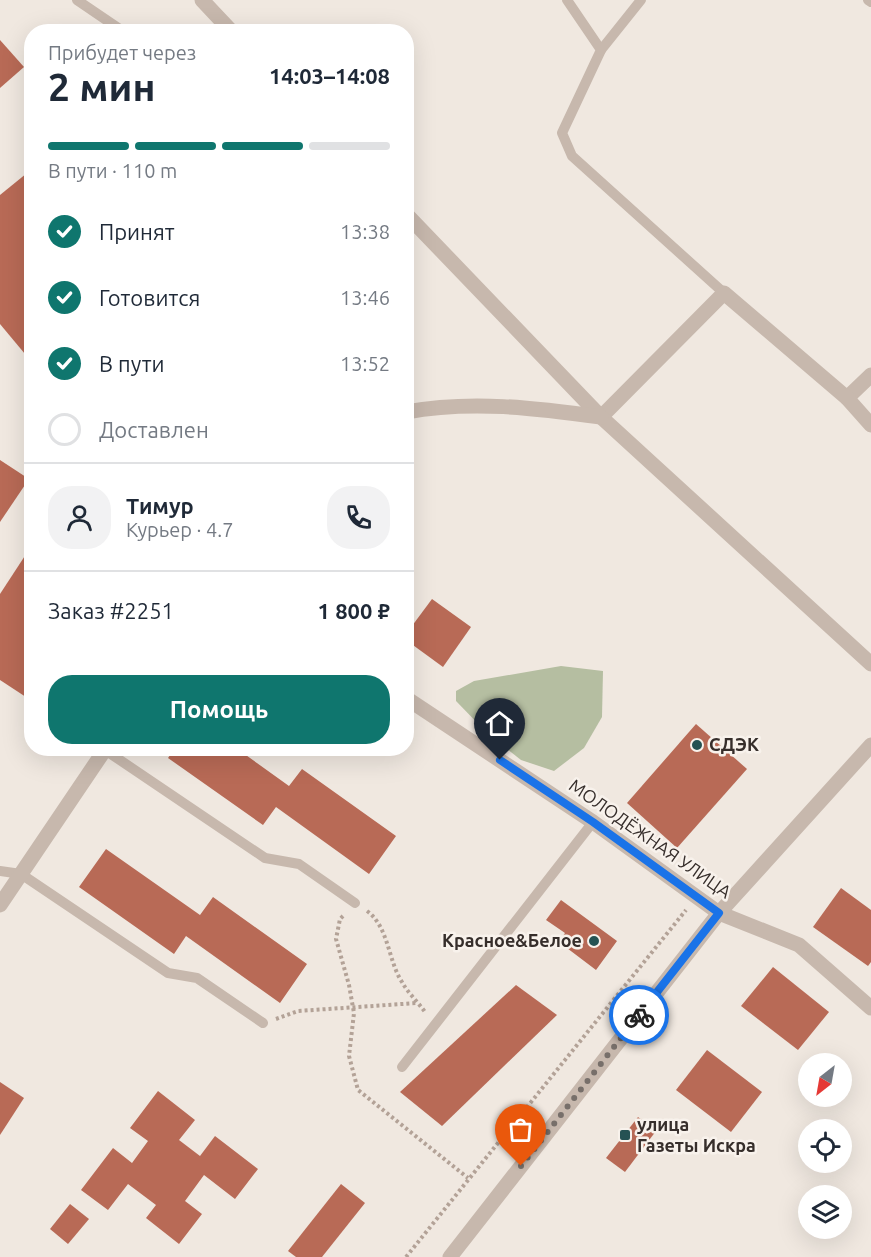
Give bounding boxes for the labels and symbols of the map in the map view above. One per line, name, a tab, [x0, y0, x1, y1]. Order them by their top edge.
pin	[474, 698, 525, 760]
place label: СДЭК	[709, 734, 759, 754]
marker: СДЭК	[690, 738, 704, 752]
street label: МОЛОДЁЖНАЯ УЛИЦА	[566, 775, 736, 902]
place label: Красное&Белое	[442, 930, 582, 950]
marker: Красное&Белое	[587, 934, 601, 948]
courier	[609, 985, 669, 1045]
north arrow	[798, 1053, 852, 1107]
pin	[495, 1104, 546, 1166]
place label: улица Газеты Искра	[637, 1114, 756, 1155]
marker: улица Газеты Искра	[618, 1128, 632, 1142]

